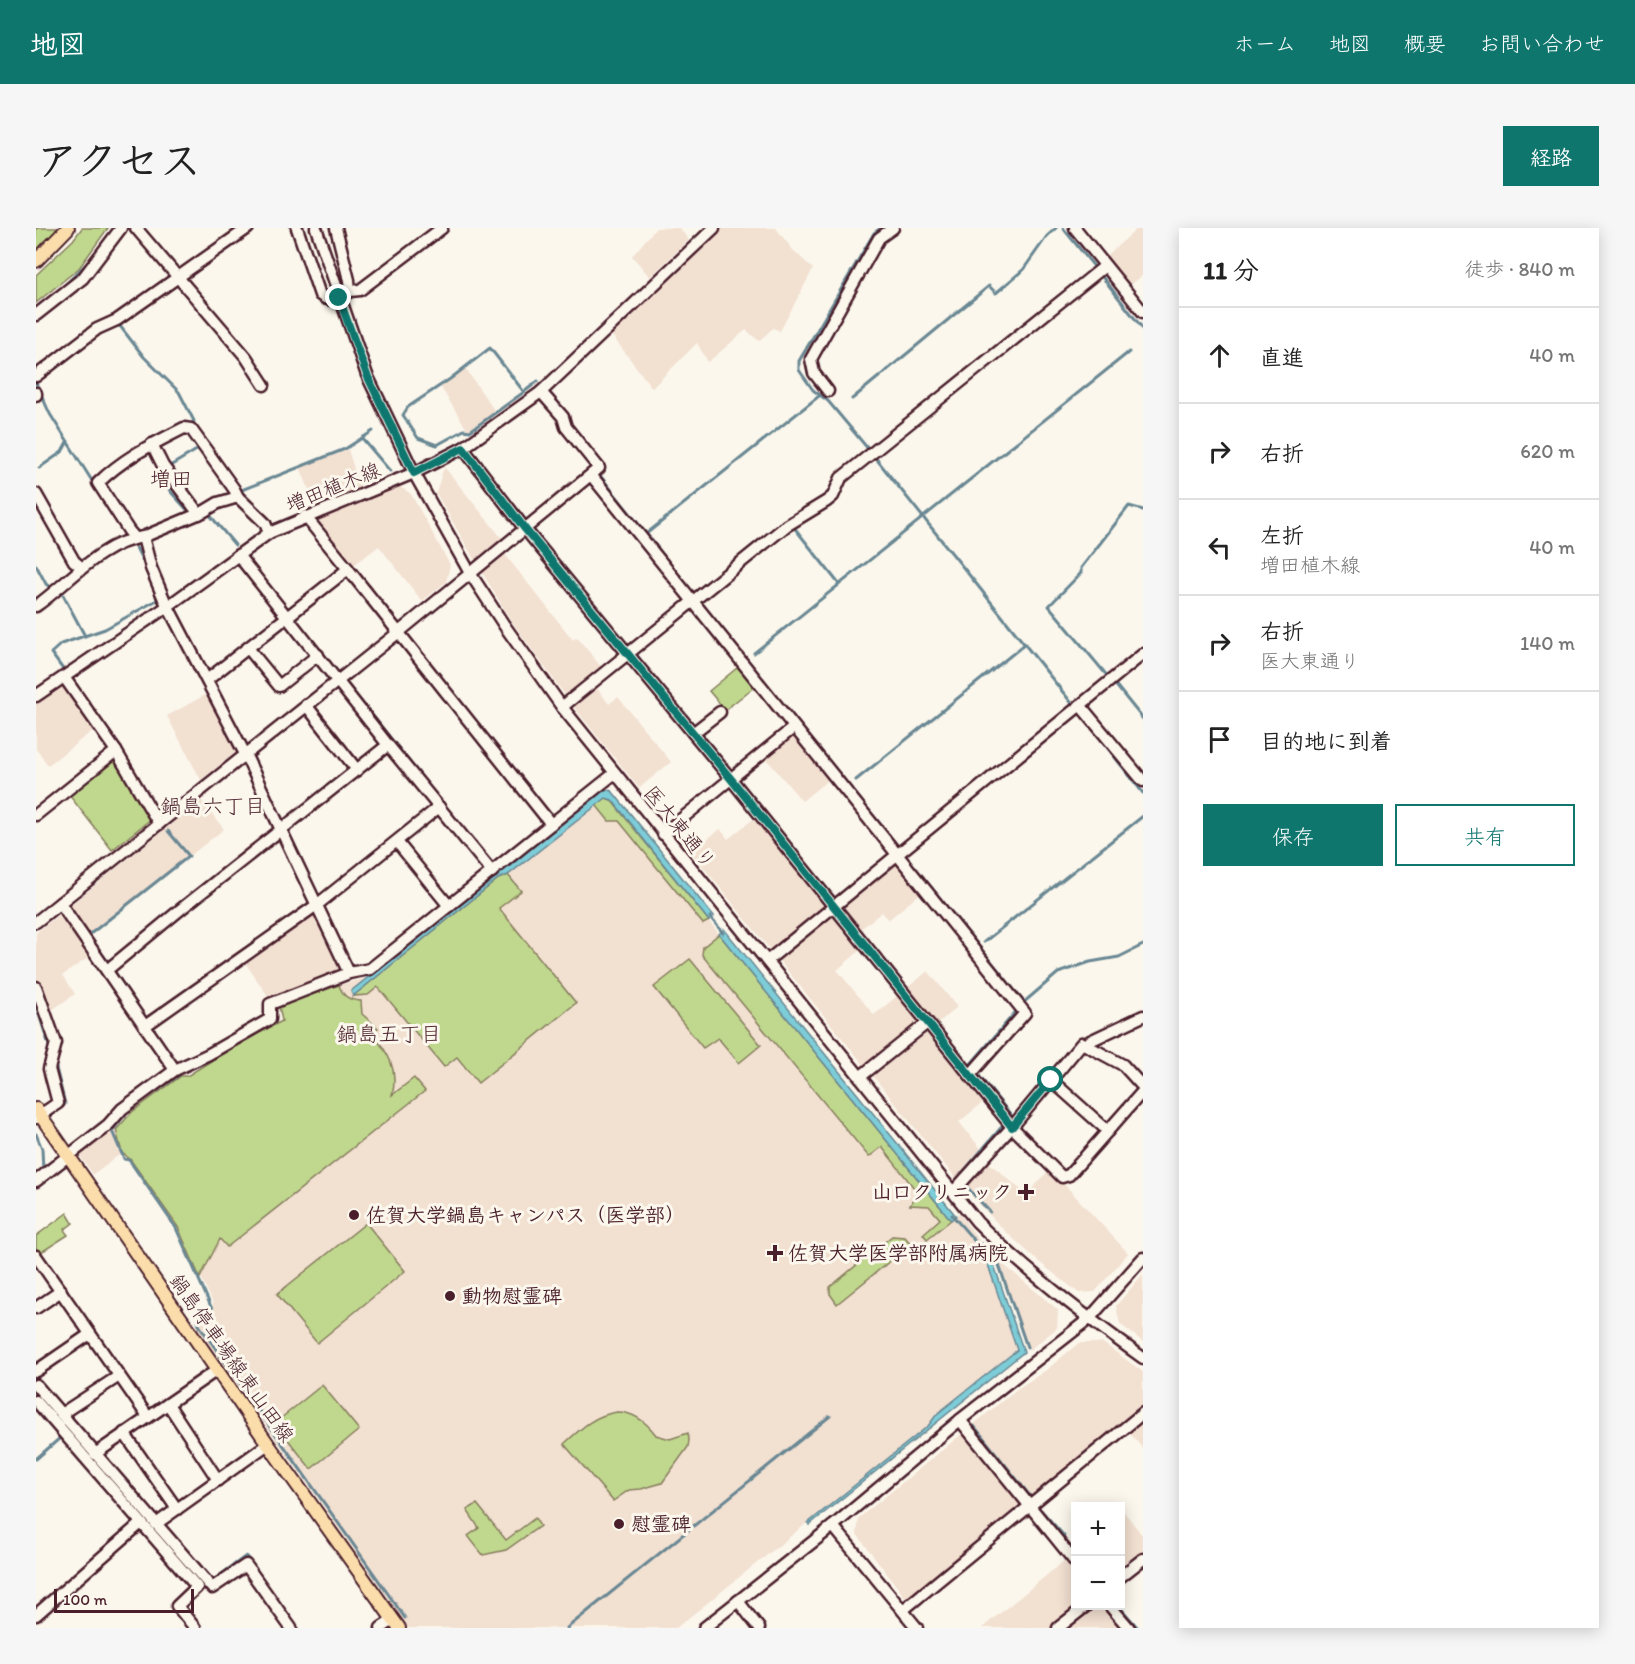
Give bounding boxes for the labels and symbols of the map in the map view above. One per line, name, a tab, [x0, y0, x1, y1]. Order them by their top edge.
route end	[325, 284, 351, 310]
street label: 増田植木線	[282, 457, 384, 517]
district label: 増田	[150, 466, 192, 491]
street label: 医大東通り	[639, 781, 721, 873]
district label: 鍋島六丁目	[161, 793, 266, 818]
district label: 鍋島五丁目	[337, 1021, 442, 1046]
route start	[1037, 1066, 1063, 1092]
place label: 山口クリニック	[872, 1180, 1012, 1204]
marker: 山口クリニック	[1017, 1183, 1035, 1201]
place label: 佐賀大学鍋島キャンパス（医学部）	[366, 1203, 685, 1227]
marker: 佐賀大学鍋島キャンパス（医学部）	[347, 1208, 361, 1222]
place label: 佐賀大学医学部附属病院	[788, 1241, 1008, 1265]
marker: 佐賀大学医学部附属病院	[766, 1244, 784, 1262]
street label: 鍋島停車場線東山田線	[165, 1269, 299, 1447]
place label: 動物慰霊碑	[462, 1284, 562, 1308]
marker: 動物慰霊碑	[443, 1289, 457, 1303]
place label: 慰霊碑	[631, 1512, 691, 1536]
marker: 慰霊碑	[612, 1517, 626, 1531]
scale bar	[54, 1586, 194, 1614]

